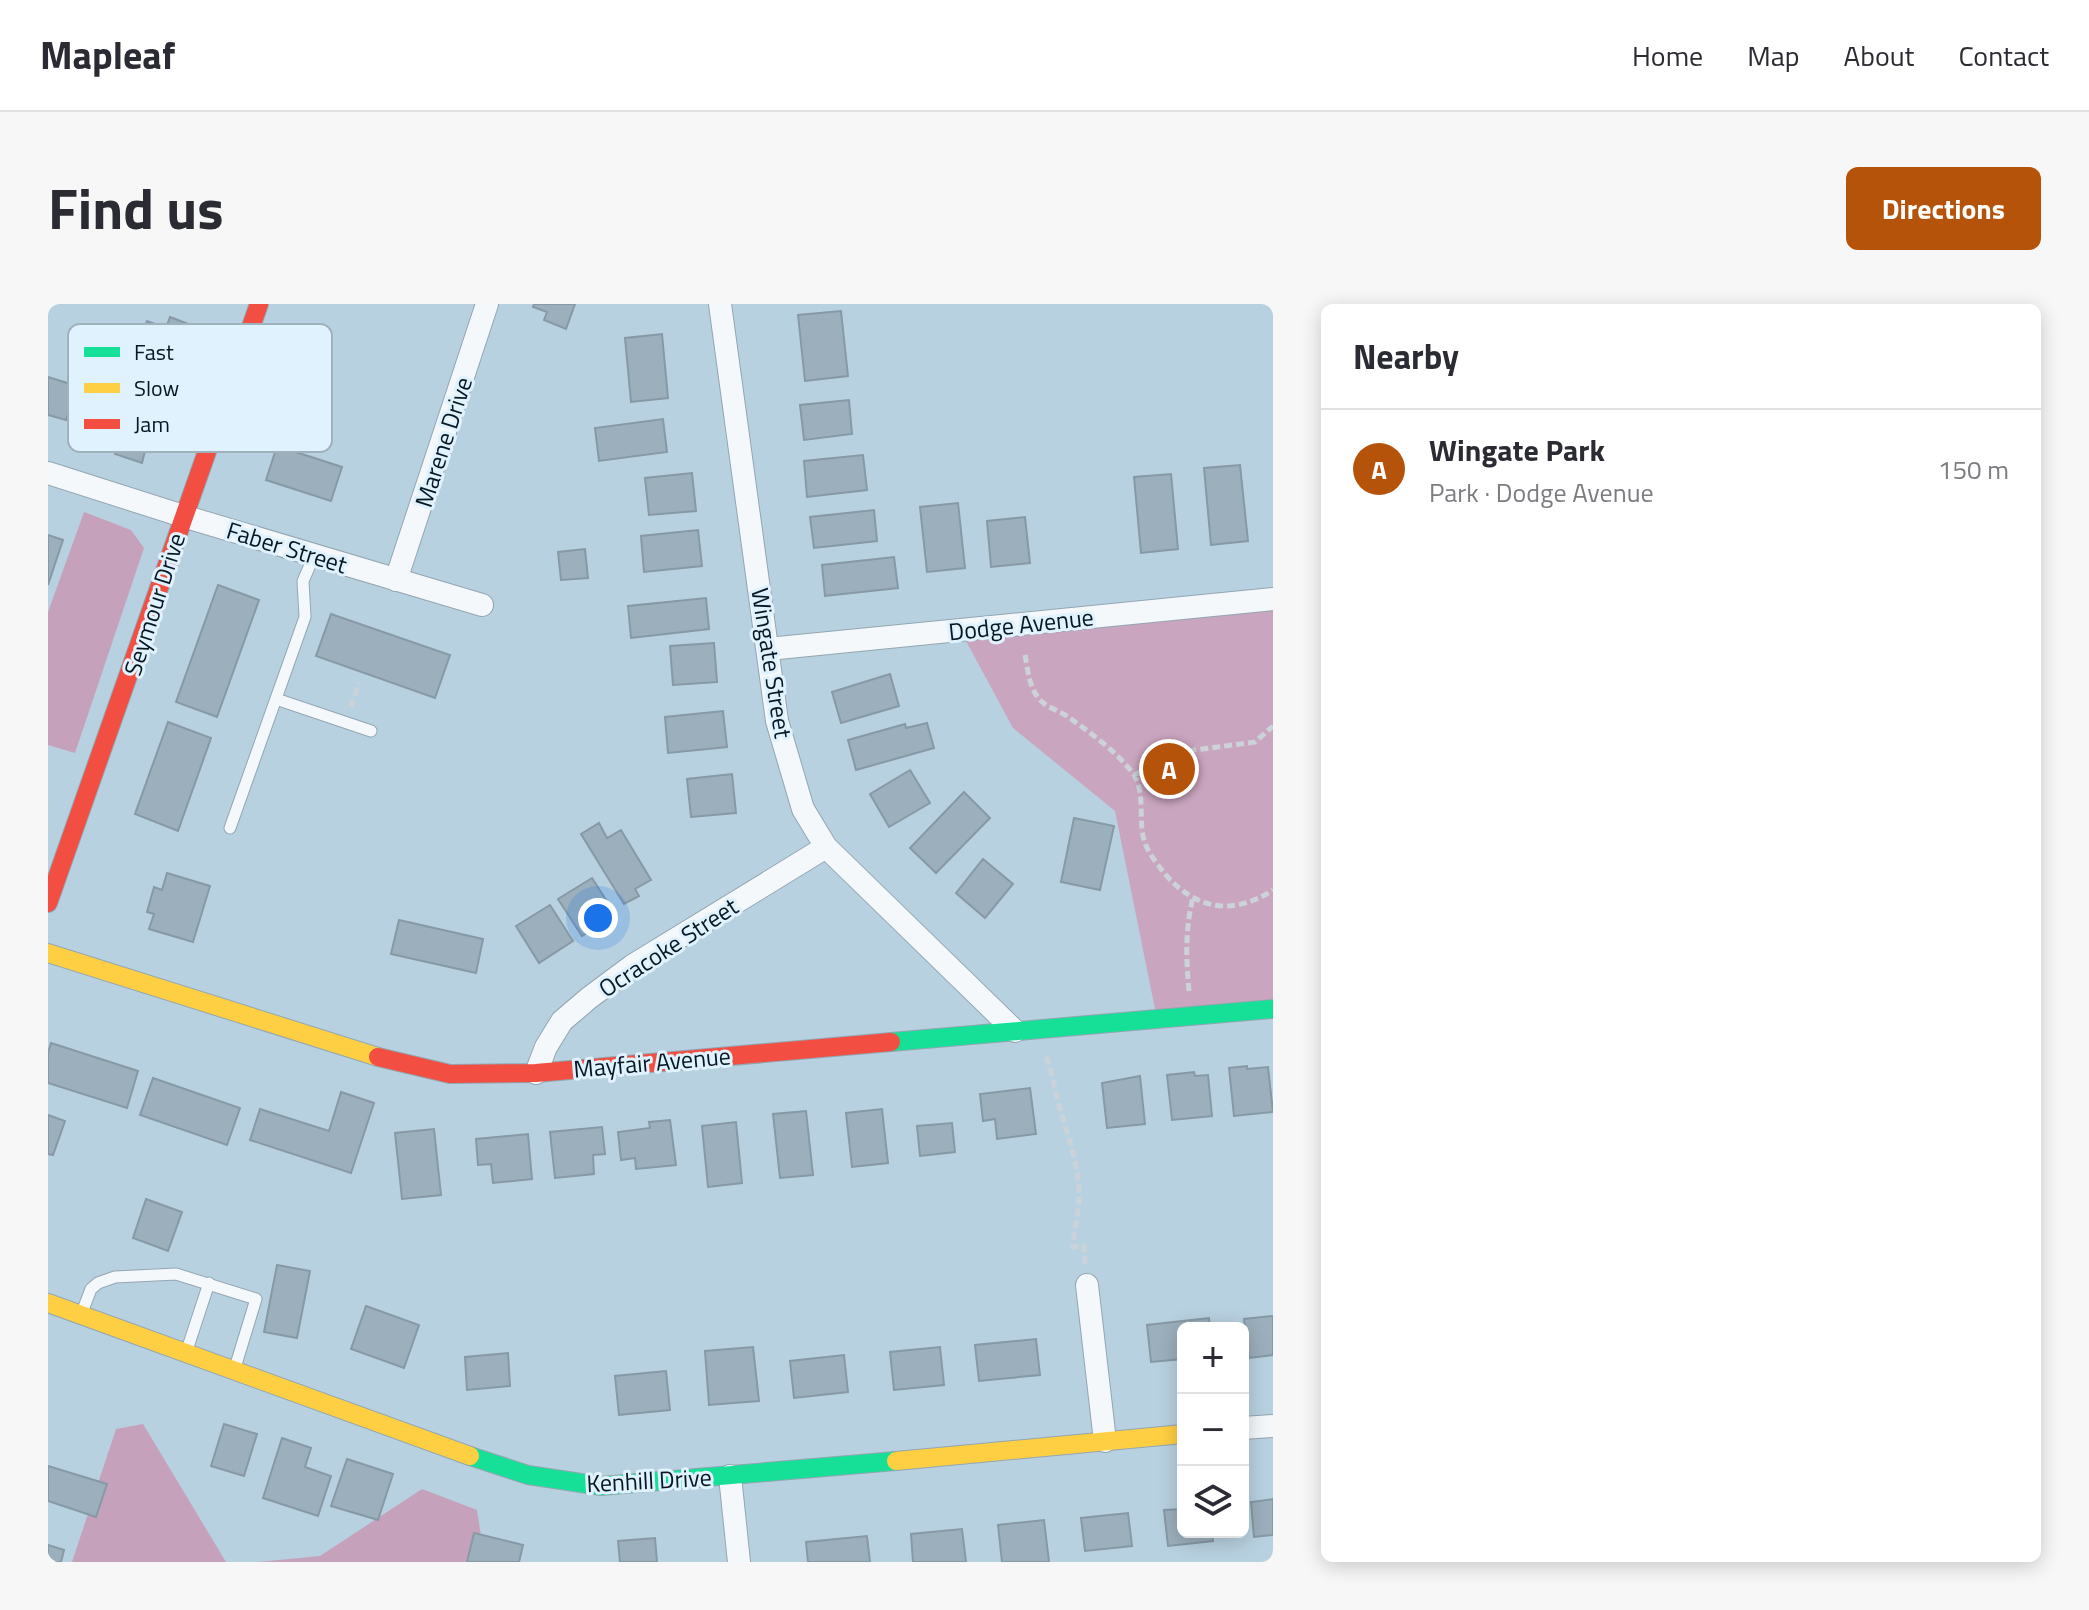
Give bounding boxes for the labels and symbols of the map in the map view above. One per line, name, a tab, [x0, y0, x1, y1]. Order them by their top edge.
legend	[68, 324, 332, 452]
text: Fast	[134, 335, 174, 369]
text: Slow	[134, 371, 180, 405]
street label: Marene Drive	[405, 372, 481, 512]
text: Jam	[134, 407, 170, 441]
street label: Faber Street	[222, 512, 352, 583]
street label: Seymour Drive	[114, 528, 194, 680]
street label: Wingate Street	[742, 585, 802, 741]
street label: Dodge Avenue	[947, 598, 1095, 650]
pin: A	[1143, 739, 1195, 799]
street label: Ocracoke Street	[591, 888, 745, 1006]
your location	[578, 898, 618, 938]
street label: Mayfair Avenue	[572, 1037, 732, 1087]
street label: Kenhill Drive	[585, 1459, 713, 1501]

